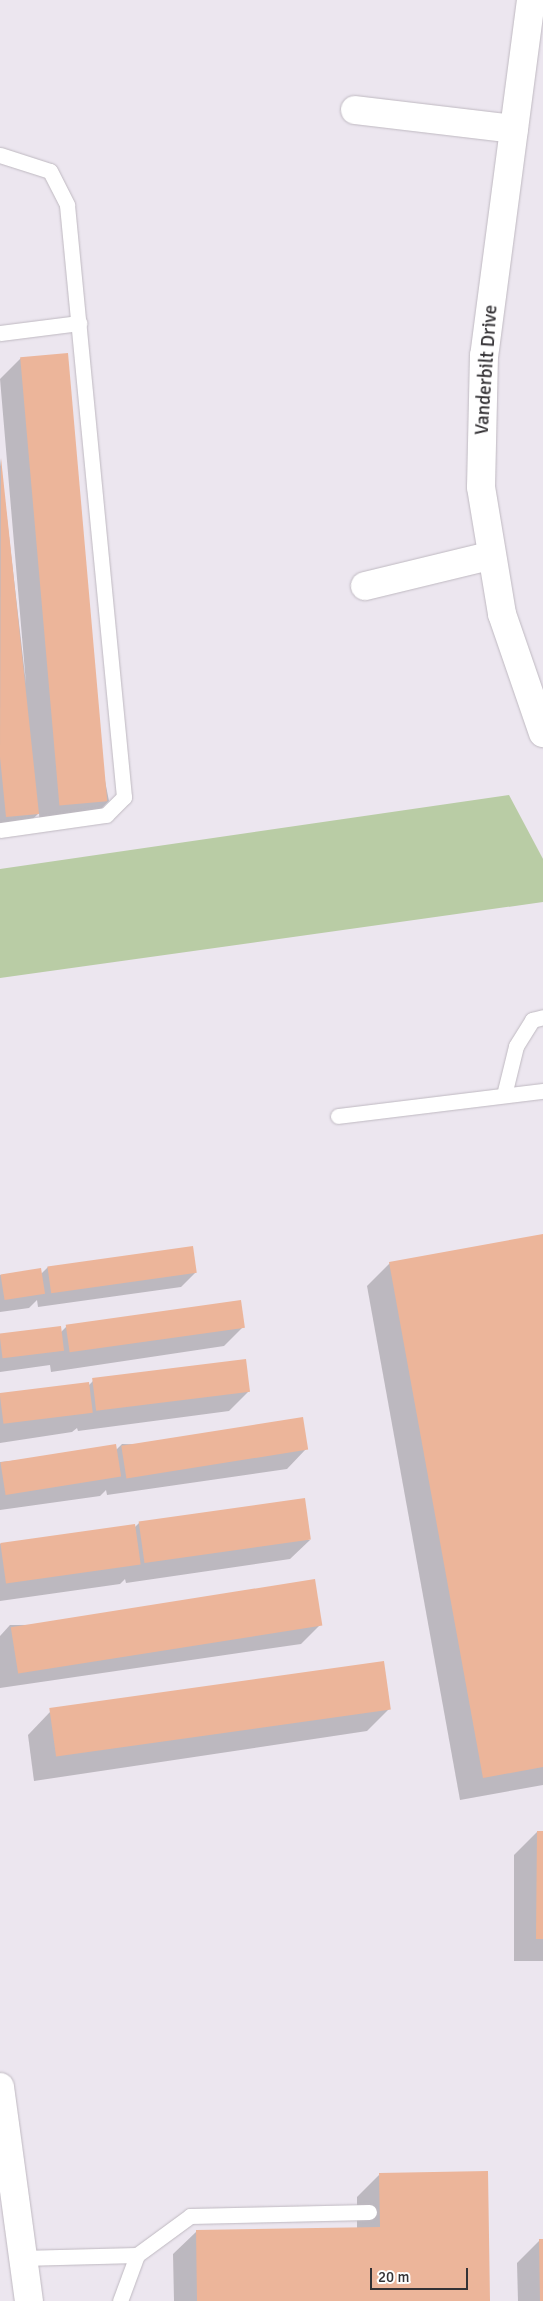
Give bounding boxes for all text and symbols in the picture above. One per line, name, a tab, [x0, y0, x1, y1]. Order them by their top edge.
street label: Vanderbilt Drive	[471, 304, 503, 436]
scale bar	[373, 2258, 470, 2290]
text: 20 m	[378, 2268, 409, 2286]

